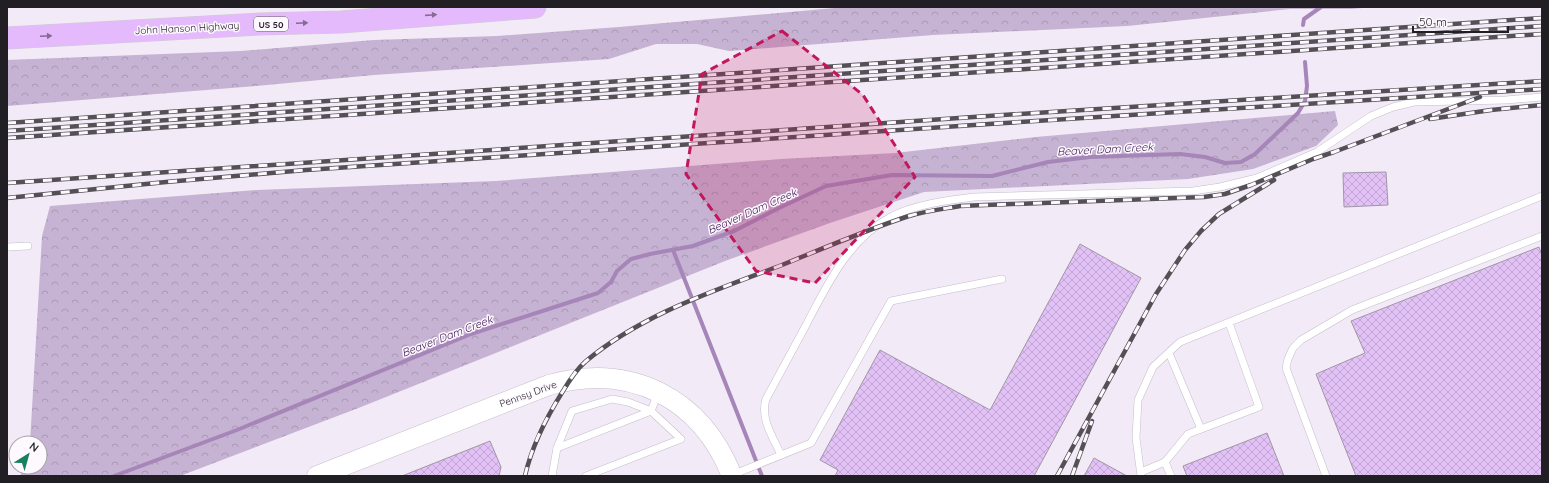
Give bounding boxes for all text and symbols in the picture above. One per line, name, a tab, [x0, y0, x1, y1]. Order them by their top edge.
scale bar	[1413, 8, 1508, 34]
one-way arrow	[425, 11, 437, 18]
text: 50 m	[1419, 14, 1447, 29]
road number: US 50	[254, 17, 288, 31]
street label: John Hanson Highway	[134, 19, 240, 37]
one-way arrow	[296, 20, 309, 26]
one-way arrow	[40, 33, 52, 40]
water label: Beaver Dam Creek	[1057, 139, 1155, 159]
water label: Beaver Dam Creek	[705, 185, 800, 237]
water label: Beaver Dam Creek	[400, 312, 495, 360]
street label: Pennsy Drive	[497, 377, 559, 410]
north arrow	[8, 435, 48, 475]
text: N	[27, 439, 41, 455]

